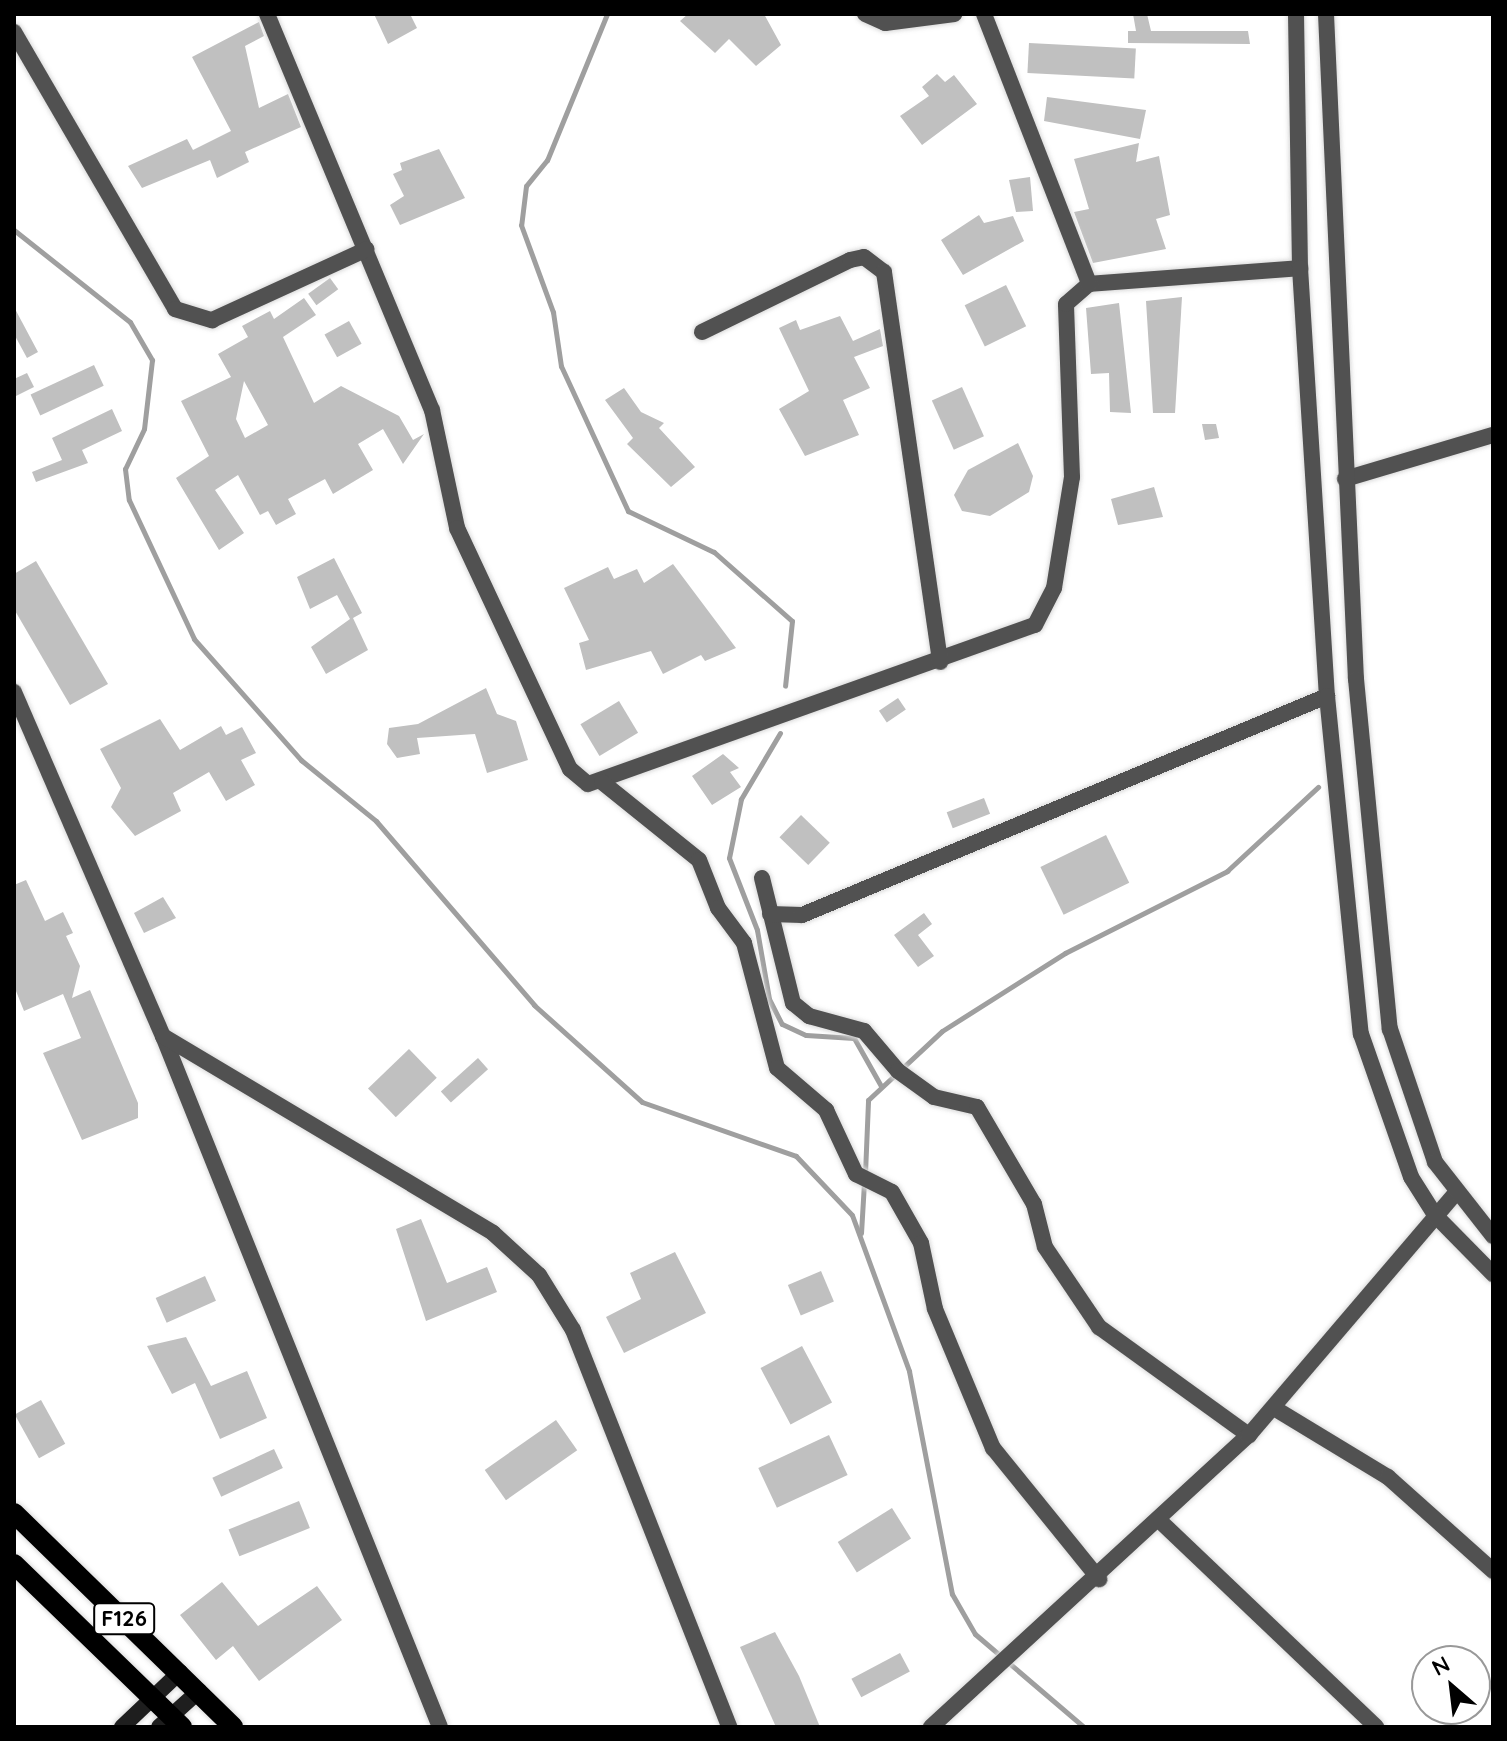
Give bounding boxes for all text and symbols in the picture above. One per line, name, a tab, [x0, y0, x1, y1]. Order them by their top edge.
road number: F126	[92, 1601, 156, 1637]
north arrow	[1411, 1645, 1491, 1725]
text: N	[1427, 1649, 1454, 1682]

